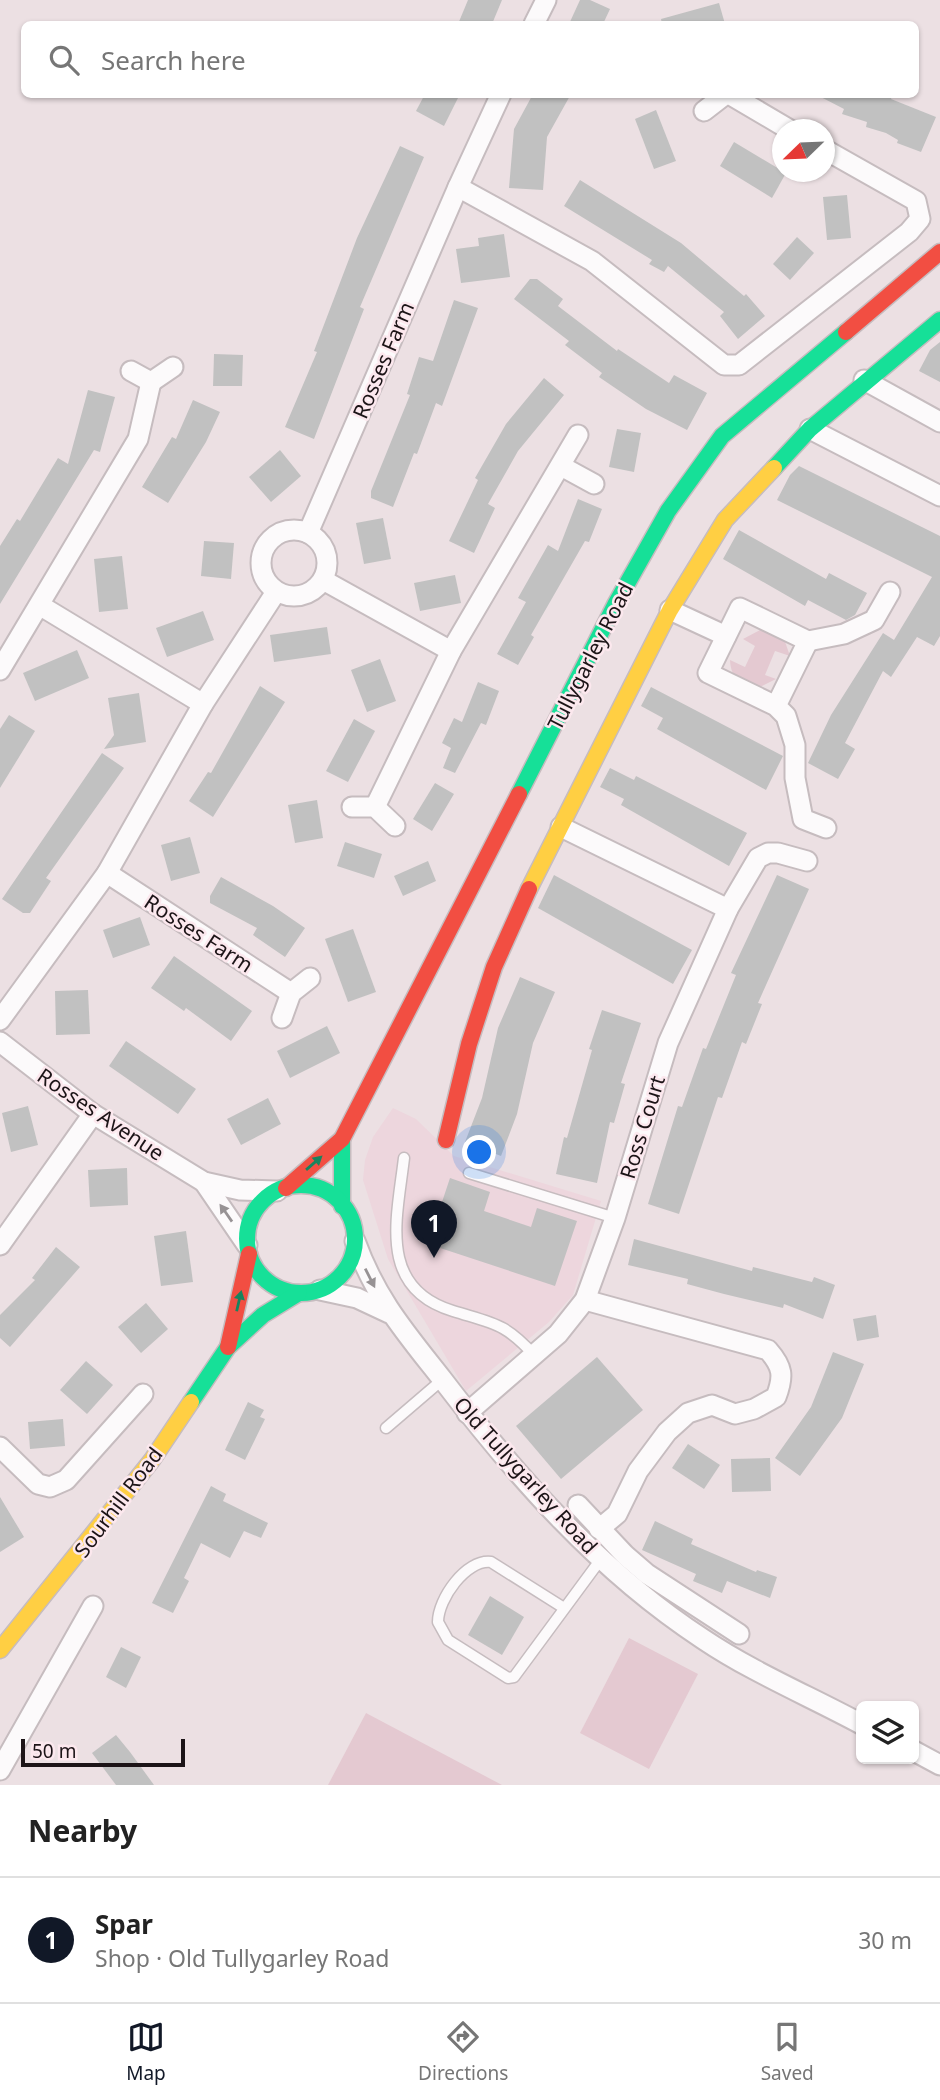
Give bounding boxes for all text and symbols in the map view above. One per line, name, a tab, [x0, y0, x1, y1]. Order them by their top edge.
search box	[21, 21, 919, 98]
icon: search	[45, 41, 83, 79]
text: Search here	[101, 42, 246, 78]
north arrow	[772, 119, 835, 182]
street label: Rosses Farm	[346, 297, 420, 423]
street label: Tullygarley Road	[541, 577, 639, 735]
street label: Rosses Farm	[139, 887, 259, 979]
street label: Rosses Avenue	[32, 1061, 170, 1167]
street label: Ross Court	[613, 1072, 671, 1182]
your location	[462, 1135, 496, 1169]
one-way arrow	[305, 1155, 323, 1171]
pin: 1	[411, 1200, 457, 1258]
one-way arrow	[219, 1204, 233, 1222]
one-way arrow	[364, 1268, 376, 1288]
one-way arrow	[234, 1290, 245, 1312]
street label: Old Tullygarley Road	[448, 1391, 604, 1559]
street label: Sourhill Road	[67, 1441, 169, 1563]
map controls	[856, 1701, 919, 1764]
button: layers	[856, 1701, 919, 1764]
scale bar	[21, 1736, 186, 1768]
text: 50 m	[32, 1738, 76, 1764]
text: Nearby	[28, 1810, 137, 1851]
text: Spar	[95, 1906, 153, 1942]
text: 1	[44, 1924, 58, 1956]
text: 30 m	[858, 1924, 912, 1956]
text: Shop · Old Tullygarley Road	[95, 1942, 389, 1974]
tab: Map	[126, 2018, 166, 2086]
tab: Directions	[418, 2018, 508, 2086]
tab: Saved	[761, 2018, 814, 2086]

